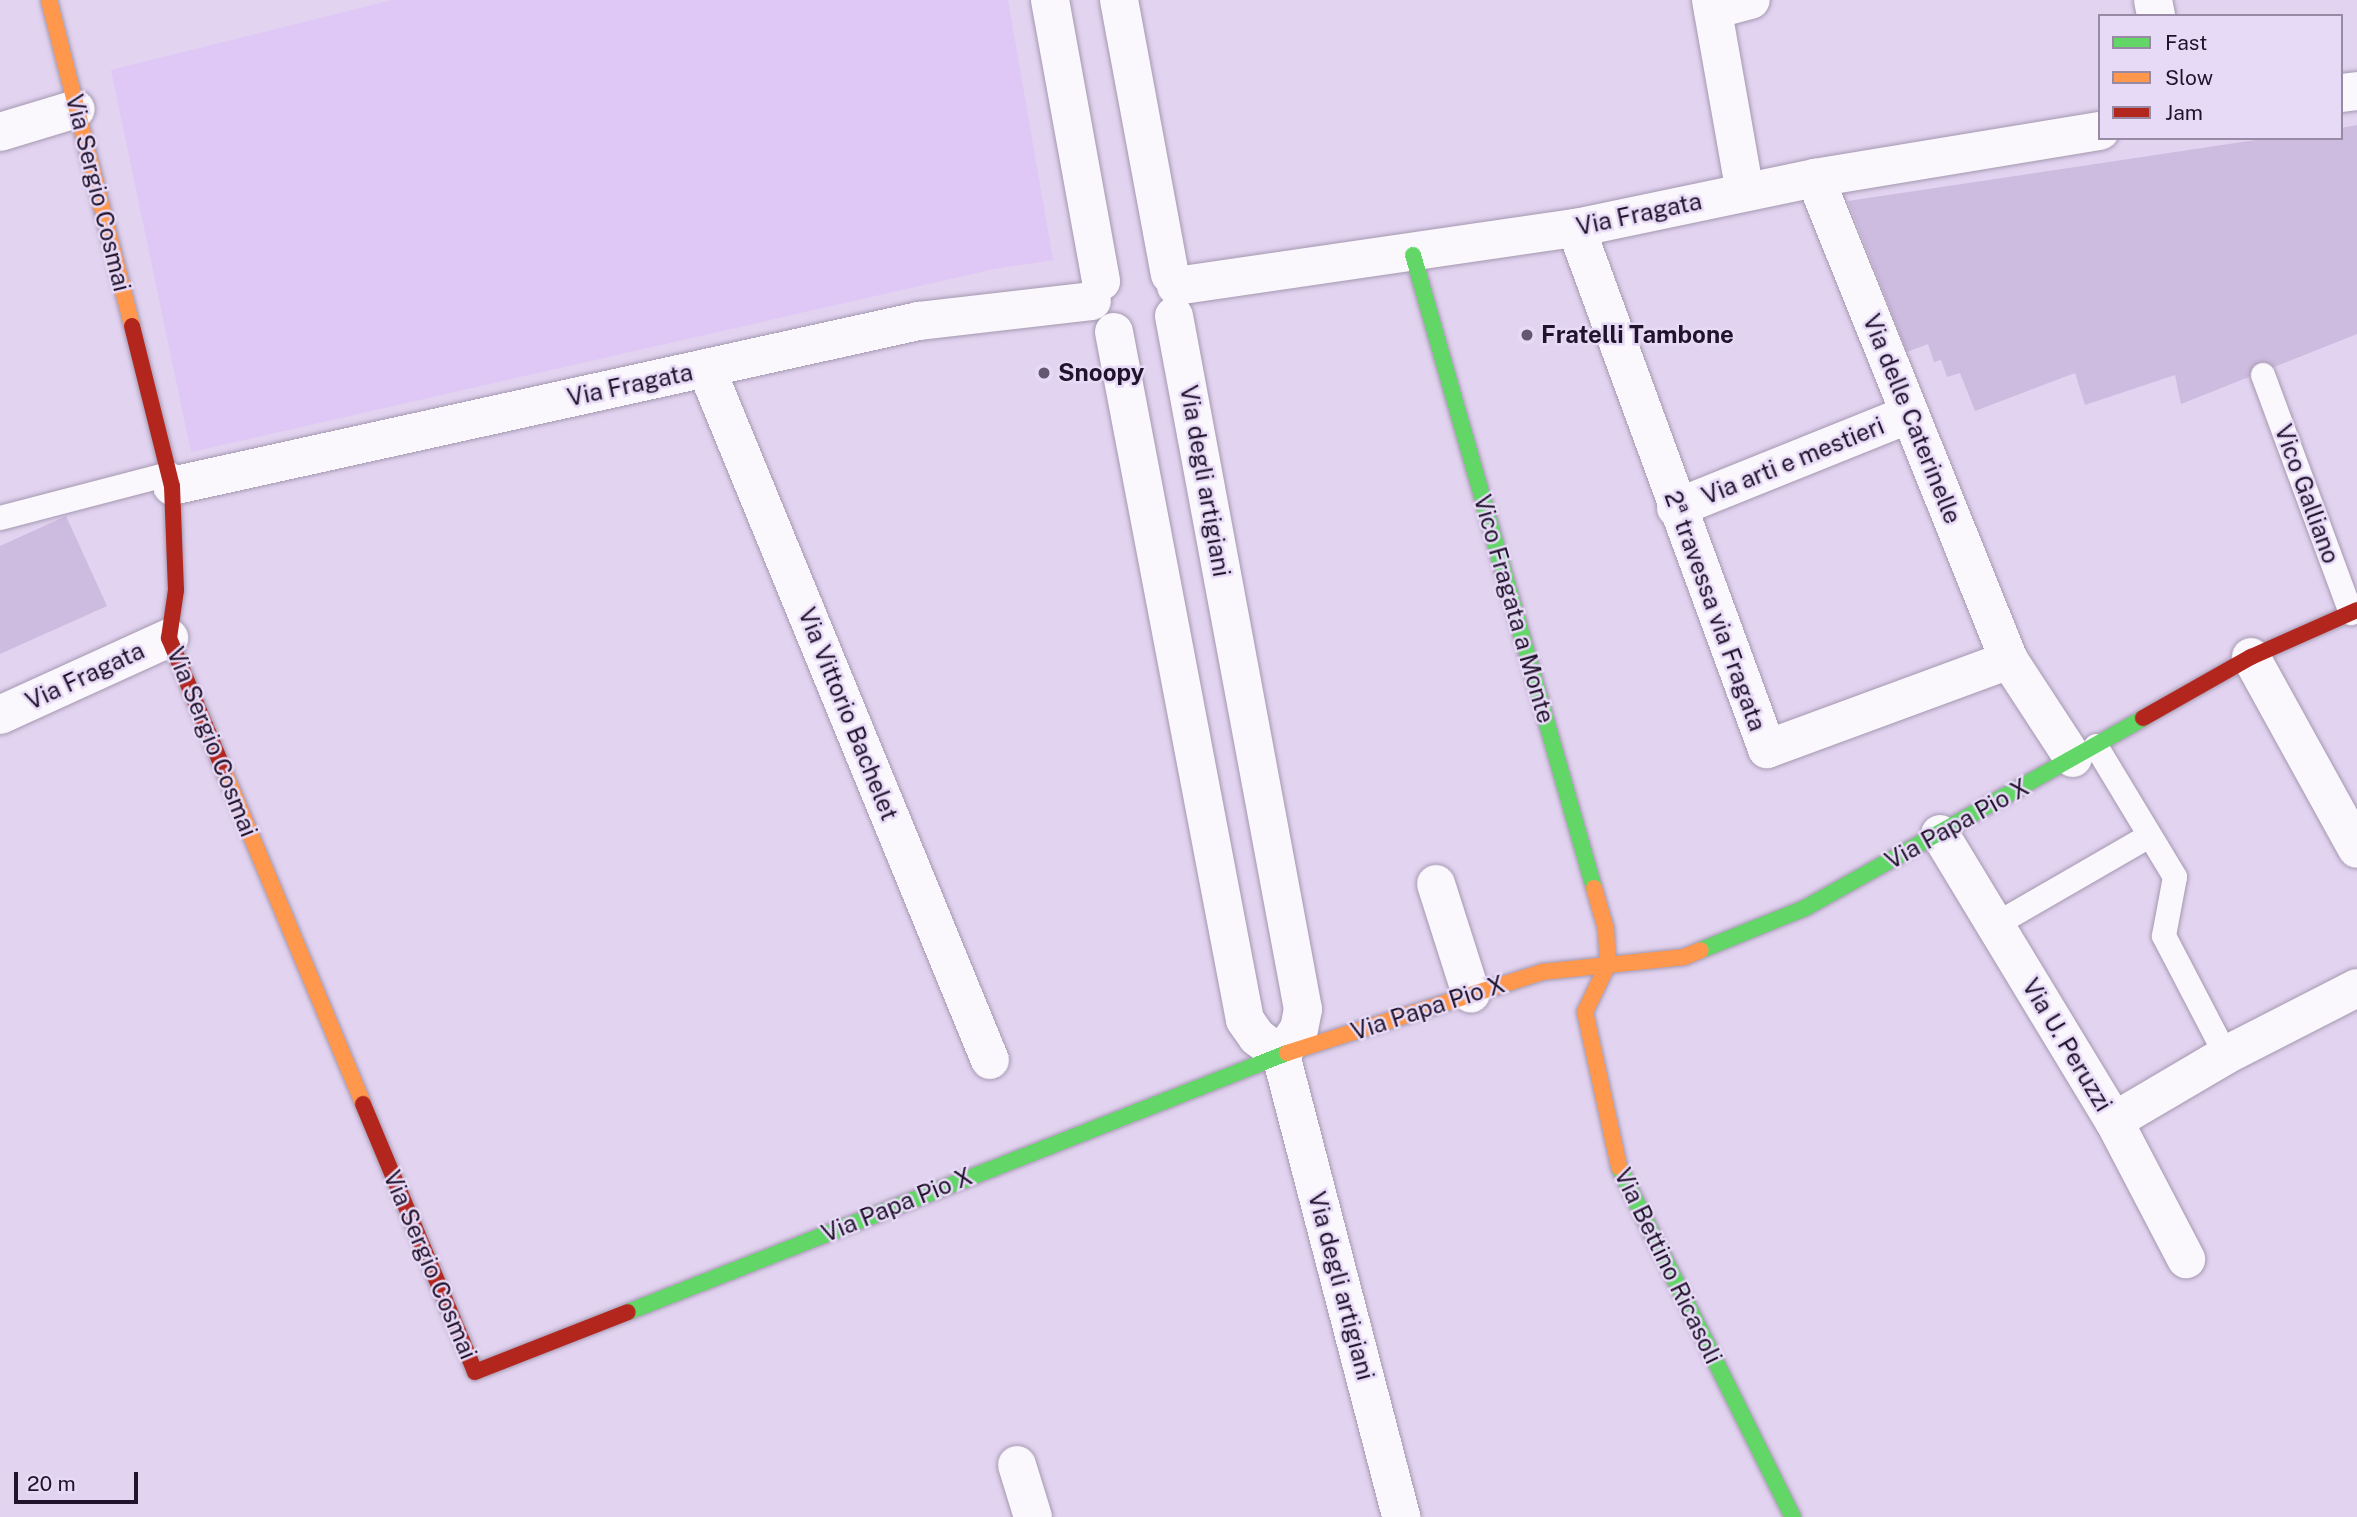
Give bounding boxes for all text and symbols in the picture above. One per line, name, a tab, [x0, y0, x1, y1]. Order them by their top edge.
legend	[2098, 14, 2343, 140]
text: Fast	[2165, 30, 2207, 55]
text: Slow	[2165, 65, 2213, 90]
street label: Via Sergio Cosmai	[60, 91, 136, 295]
text: Jam	[2165, 100, 2203, 125]
street label: Via Fragata	[1574, 187, 1704, 241]
street label: Via delle Caterinelle	[1857, 310, 1967, 528]
place label: Fratelli Tambone	[1541, 321, 1734, 349]
marker: Fratelli Tambone	[1519, 327, 1535, 343]
street label: Via Fragata	[565, 358, 695, 412]
place label: Snoopy	[1058, 359, 1144, 387]
marker: Snoopy	[1036, 365, 1052, 381]
street label: Via degli artigiani	[1174, 383, 1236, 579]
street label: Via arti e mestieri	[1697, 411, 1889, 511]
street label: Vico Galliano	[2268, 420, 2346, 568]
street label: 2ª travessa via Fragata	[1658, 487, 1772, 735]
street label: Vico Fragata a Monte	[1468, 491, 1560, 727]
street label: Via Vittorio Bachelet	[792, 603, 904, 825]
street label: Via Fragata	[21, 636, 149, 716]
street label: Via Sergio Cosmai	[161, 643, 263, 841]
street label: Via Papa Pio X	[1880, 773, 2034, 875]
street label: Via Papa Pio X	[1348, 970, 1508, 1046]
street label: Via U. Peruzzi	[2016, 973, 2118, 1117]
street label: Via Papa Pio X	[817, 1162, 977, 1248]
street label: Via Bettino Ricasoli	[1608, 1163, 1728, 1369]
street label: Via Sergio Cosmai	[377, 1166, 483, 1364]
street label: Via degli artigiani	[1302, 1188, 1380, 1384]
scale bar	[18, 1458, 142, 1502]
text: 20 m	[27, 1471, 76, 1496]

